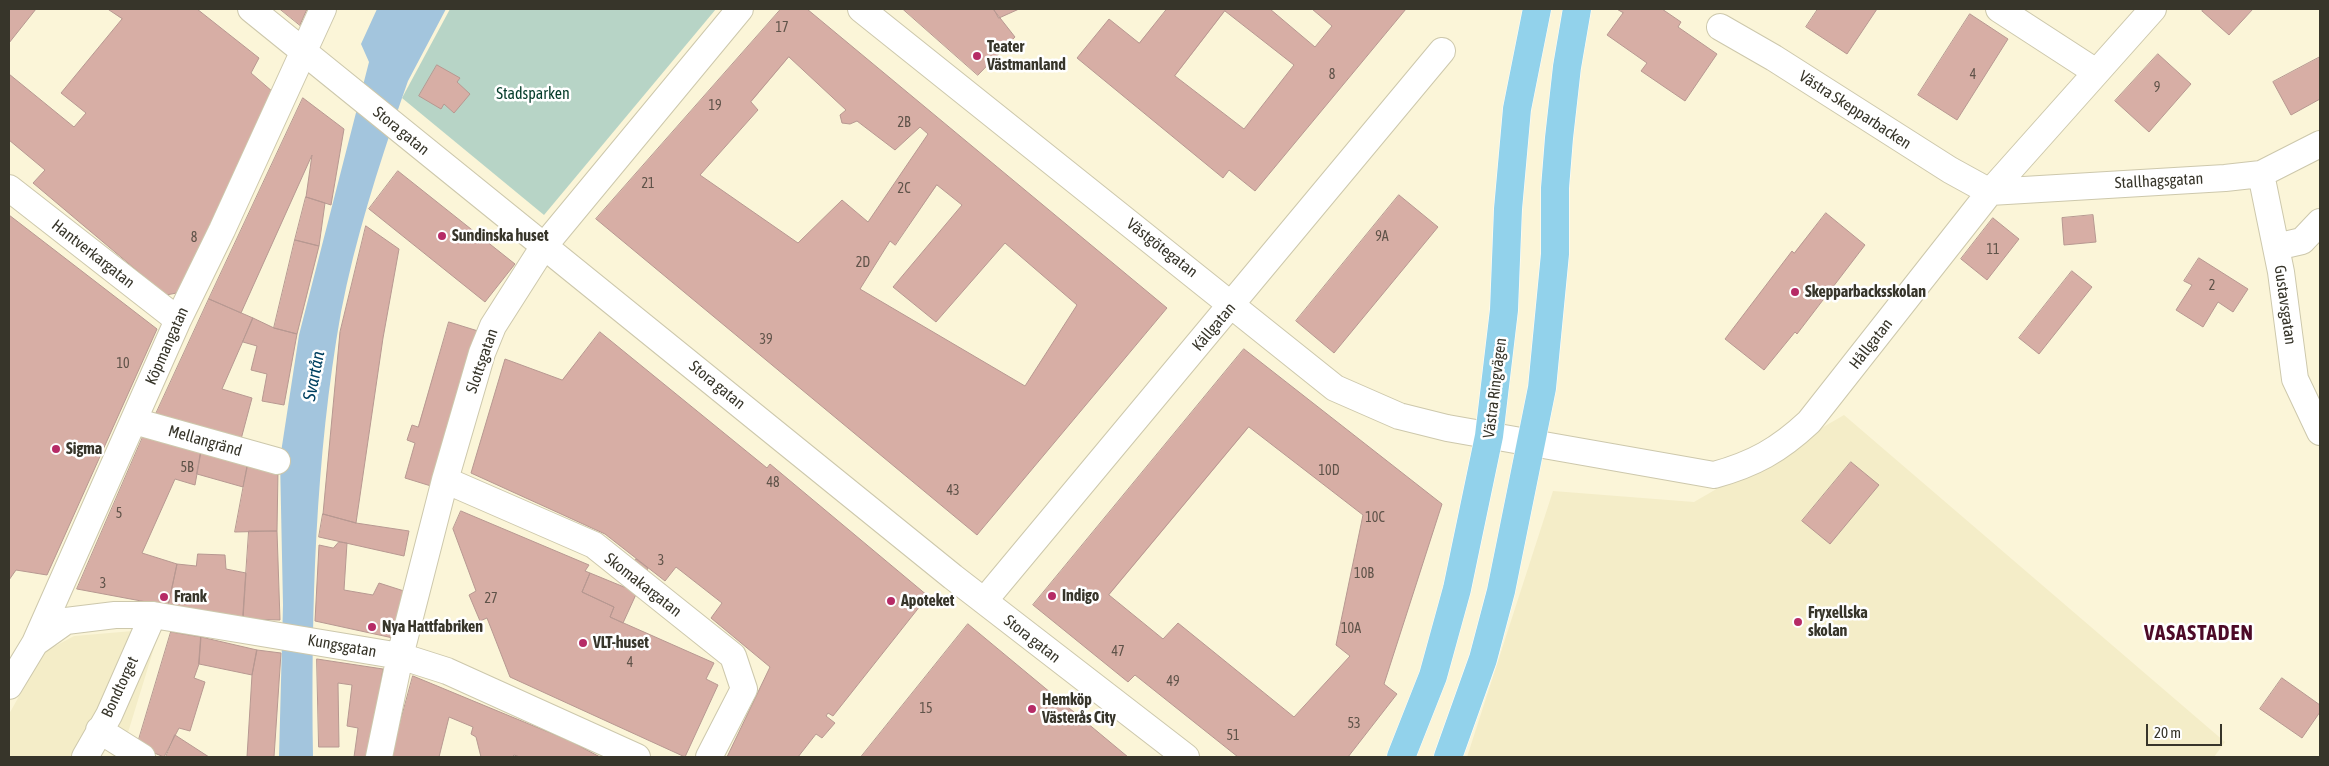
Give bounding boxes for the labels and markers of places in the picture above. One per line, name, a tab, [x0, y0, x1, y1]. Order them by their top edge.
place label: Teater Västmanland	[987, 37, 1066, 75]
marker: Teater Västmanland	[971, 50, 983, 62]
place label: Sundinska huset	[452, 226, 549, 246]
marker: Sundinska huset	[436, 230, 448, 242]
place label: Skepparbacksskolan	[1805, 282, 1926, 302]
marker: Skepparbacksskolan	[1789, 286, 1801, 298]
place label: Sigma	[66, 439, 102, 459]
marker: Sigma	[50, 443, 62, 455]
place label: Indigo	[1062, 586, 1099, 606]
place label: Frank	[174, 587, 207, 607]
marker: Indigo	[1046, 590, 1058, 602]
marker: Frank	[158, 591, 170, 603]
place label: Apoteket	[901, 591, 954, 611]
marker: Apoteket	[885, 595, 897, 607]
place label: Fryxellska skolan	[1808, 603, 1868, 641]
marker: Fryxellska skolan	[1792, 616, 1804, 628]
place label: Nya Hattfabriken	[382, 617, 483, 637]
marker: Nya Hattfabriken	[366, 621, 378, 633]
place label: VLT-huset	[593, 633, 649, 653]
marker: VLT-huset	[577, 637, 589, 649]
place label: Hemköp Västerås City	[1042, 690, 1116, 728]
marker: Hemköp Västerås City	[1026, 703, 1038, 715]

